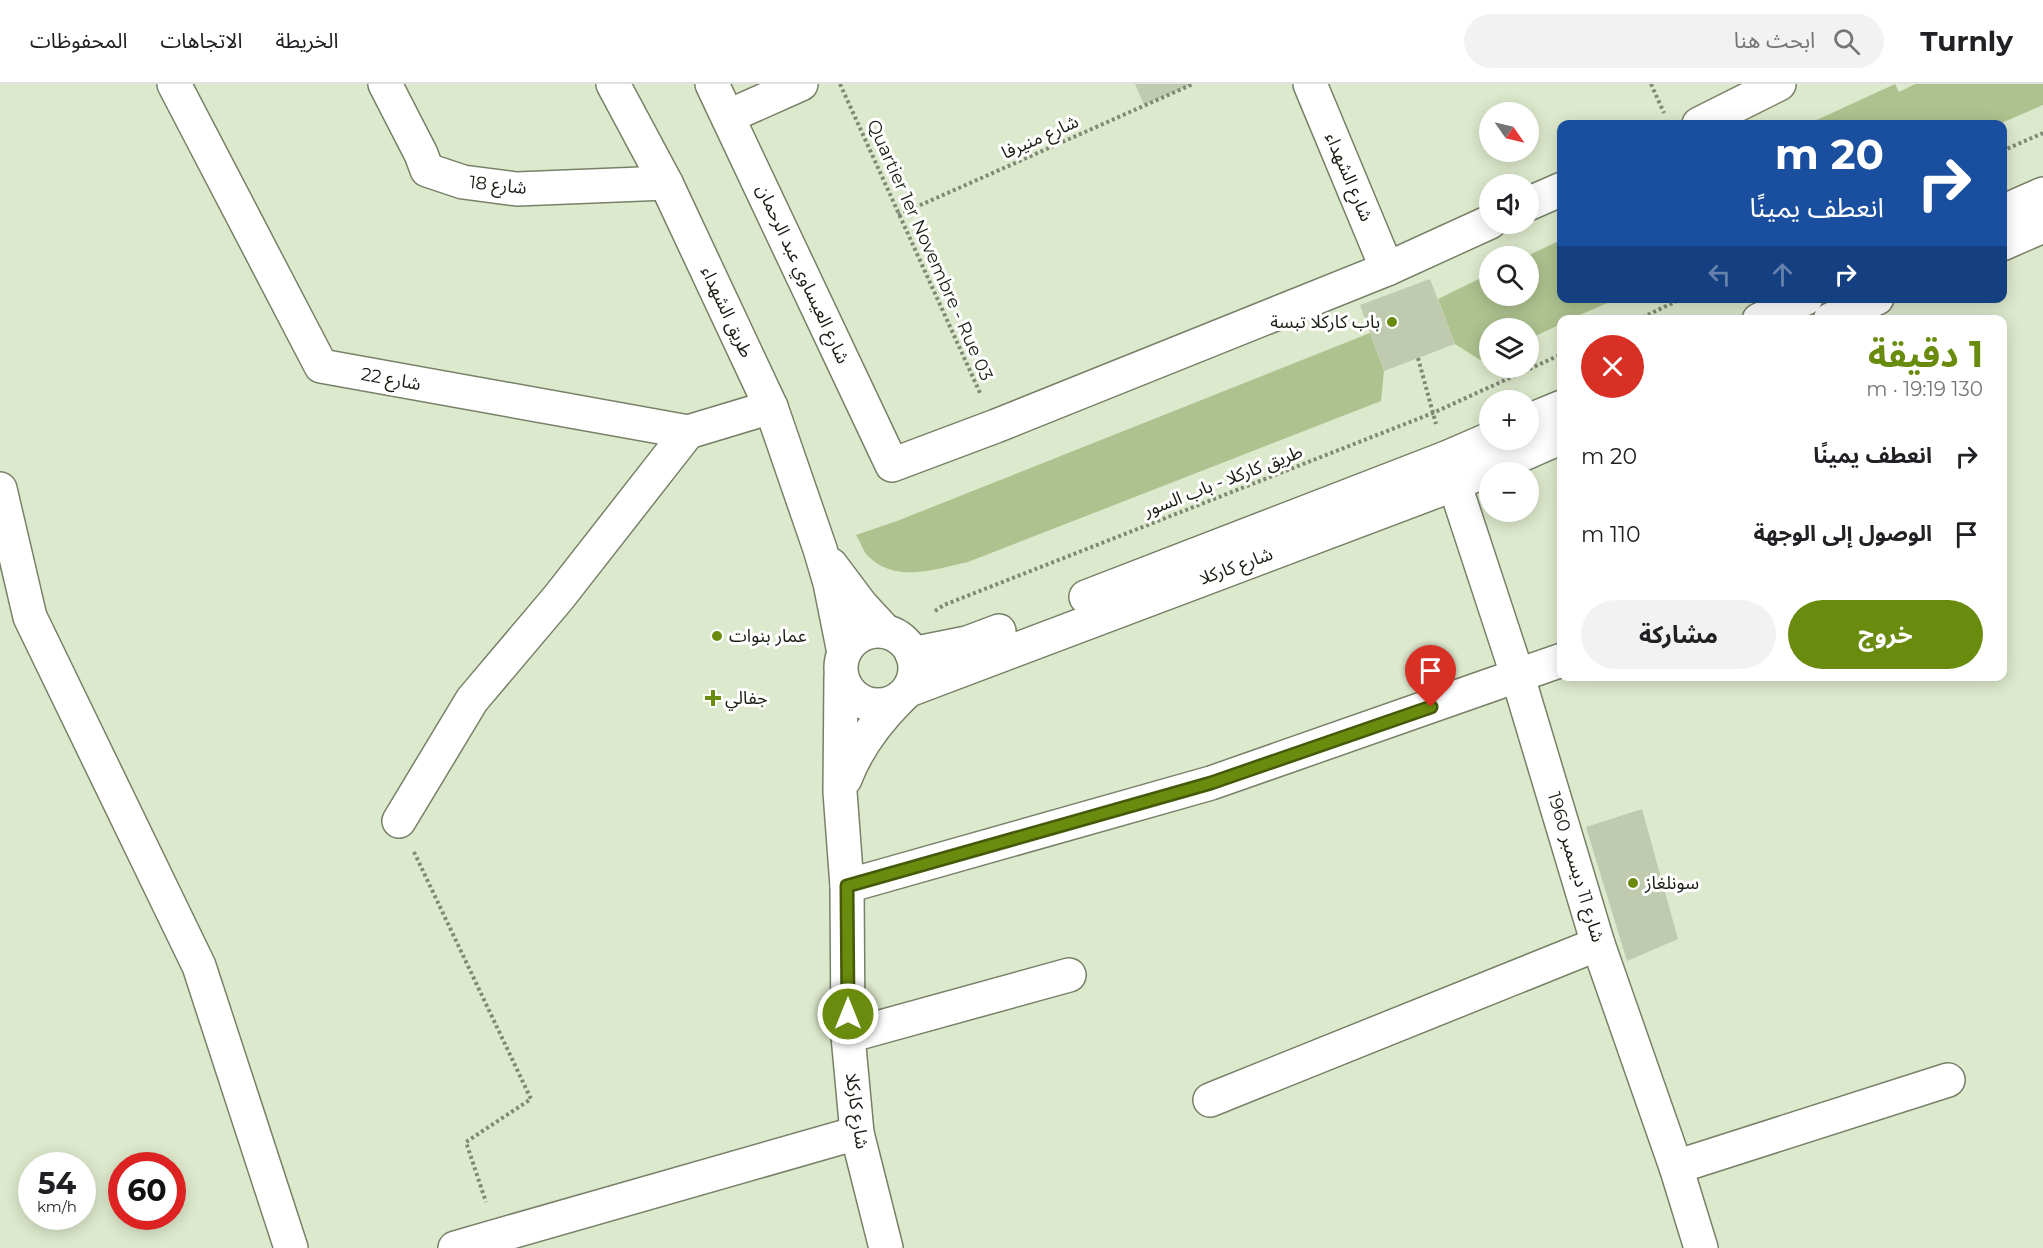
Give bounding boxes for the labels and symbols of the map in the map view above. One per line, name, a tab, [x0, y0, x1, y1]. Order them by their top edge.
north arrow	[1479, 102, 1539, 162]
street label: شارع منيرفا	[998, 110, 1083, 166]
street label: Quartier 1er Novembre - Rue 03	[862, 116, 998, 384]
street label: شارع الشهداء	[1318, 129, 1378, 226]
street label: شارع 18	[468, 171, 528, 202]
street label: شارع العيساوي عبد الرحمان	[749, 181, 854, 368]
street label: طريق الشهداء	[696, 263, 758, 361]
place label: باب كاركلا تبسة	[1270, 311, 1380, 333]
marker: باب كاركلا تبسة	[1385, 315, 1399, 329]
street label: شارع 22	[359, 363, 423, 398]
street label: طريق كاركلا - باب السور	[1139, 441, 1306, 522]
street label: شارع كاركلا	[1196, 543, 1277, 592]
place label: عمار بنوات	[729, 625, 807, 647]
marker: عمار بنوات	[710, 629, 724, 643]
pin	[1405, 645, 1456, 707]
place label: جفالي	[725, 687, 768, 711]
marker: جفالي	[706, 691, 720, 705]
street label: شارع 11 ديسمبر 1960	[1540, 789, 1609, 945]
place label: سونلغاز	[1644, 872, 1699, 894]
marker: سونلغاز	[1626, 876, 1640, 890]
position arrow	[816, 982, 880, 1046]
street label: شارع كاركلا	[838, 1072, 873, 1151]
speed limit sign: 60	[108, 1152, 186, 1230]

